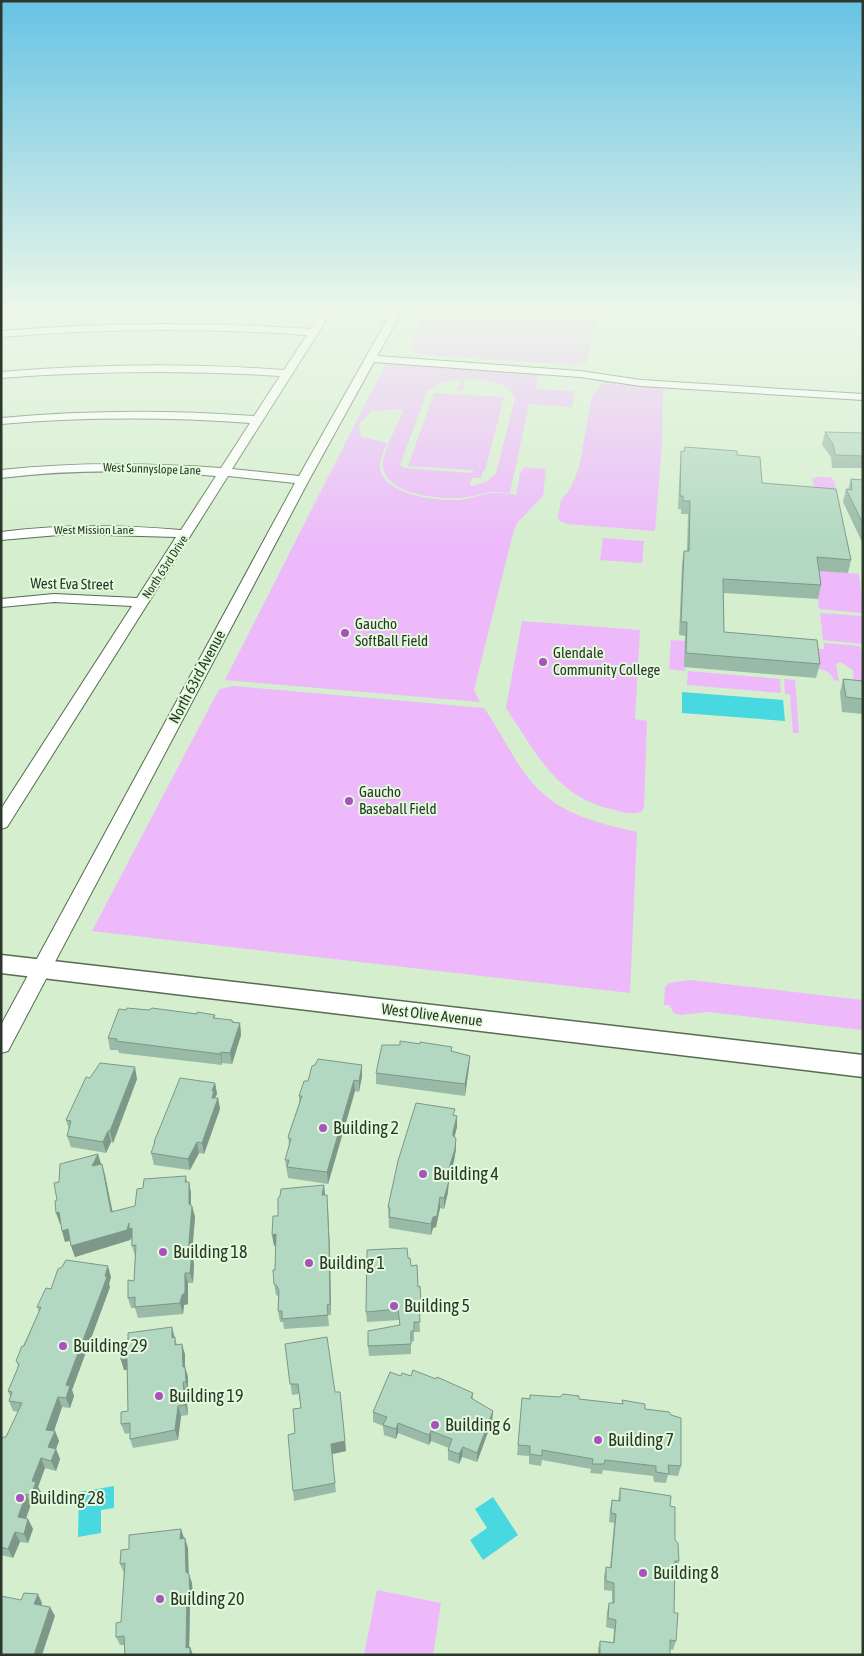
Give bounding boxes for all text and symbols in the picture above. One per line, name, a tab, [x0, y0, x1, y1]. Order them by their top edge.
street label: West Sunnyslope Lane	[103, 460, 201, 478]
street label: West Mission Lane	[54, 523, 134, 537]
street label: North 63rd Drive	[139, 533, 191, 601]
street label: West Eva Street	[30, 574, 114, 593]
place label: Gaucho SoftBall Field	[355, 615, 428, 649]
street label: North 63rd Avenue	[165, 627, 228, 726]
marker: Gaucho SoftBall Field	[339, 627, 351, 639]
place label: Glendale Community College	[553, 644, 660, 678]
marker: Glendale Community College	[537, 656, 549, 668]
place label: Gaucho Baseball Field	[359, 783, 437, 817]
marker: Gaucho Baseball Field	[343, 795, 355, 807]
street label: West Olive Avenue	[381, 1000, 484, 1029]
place label: Building 2	[333, 1117, 399, 1138]
marker: Building 2	[317, 1122, 329, 1134]
place label: Building 4	[433, 1163, 499, 1184]
marker: Building 4	[417, 1168, 429, 1180]
place label: Building 18	[173, 1241, 247, 1262]
marker: Building 18	[157, 1246, 169, 1258]
place label: Building 1	[319, 1252, 385, 1273]
marker: Building 1	[303, 1257, 315, 1269]
place label: Building 5	[404, 1295, 470, 1316]
marker: Building 5	[388, 1300, 400, 1312]
place label: Building 29	[73, 1335, 147, 1356]
marker: Building 29	[57, 1340, 69, 1352]
place label: Building 19	[169, 1385, 243, 1406]
marker: Building 19	[153, 1390, 165, 1402]
place label: Building 6	[445, 1414, 511, 1435]
marker: Building 6	[429, 1419, 441, 1431]
place label: Building 7	[608, 1429, 674, 1450]
marker: Building 7	[592, 1434, 604, 1446]
place label: Building 28	[30, 1487, 104, 1508]
marker: Building 28	[14, 1492, 26, 1504]
place label: Building 8	[653, 1562, 719, 1583]
marker: Building 8	[637, 1567, 649, 1579]
place label: Building 20	[170, 1588, 244, 1609]
marker: Building 20	[154, 1593, 166, 1605]

